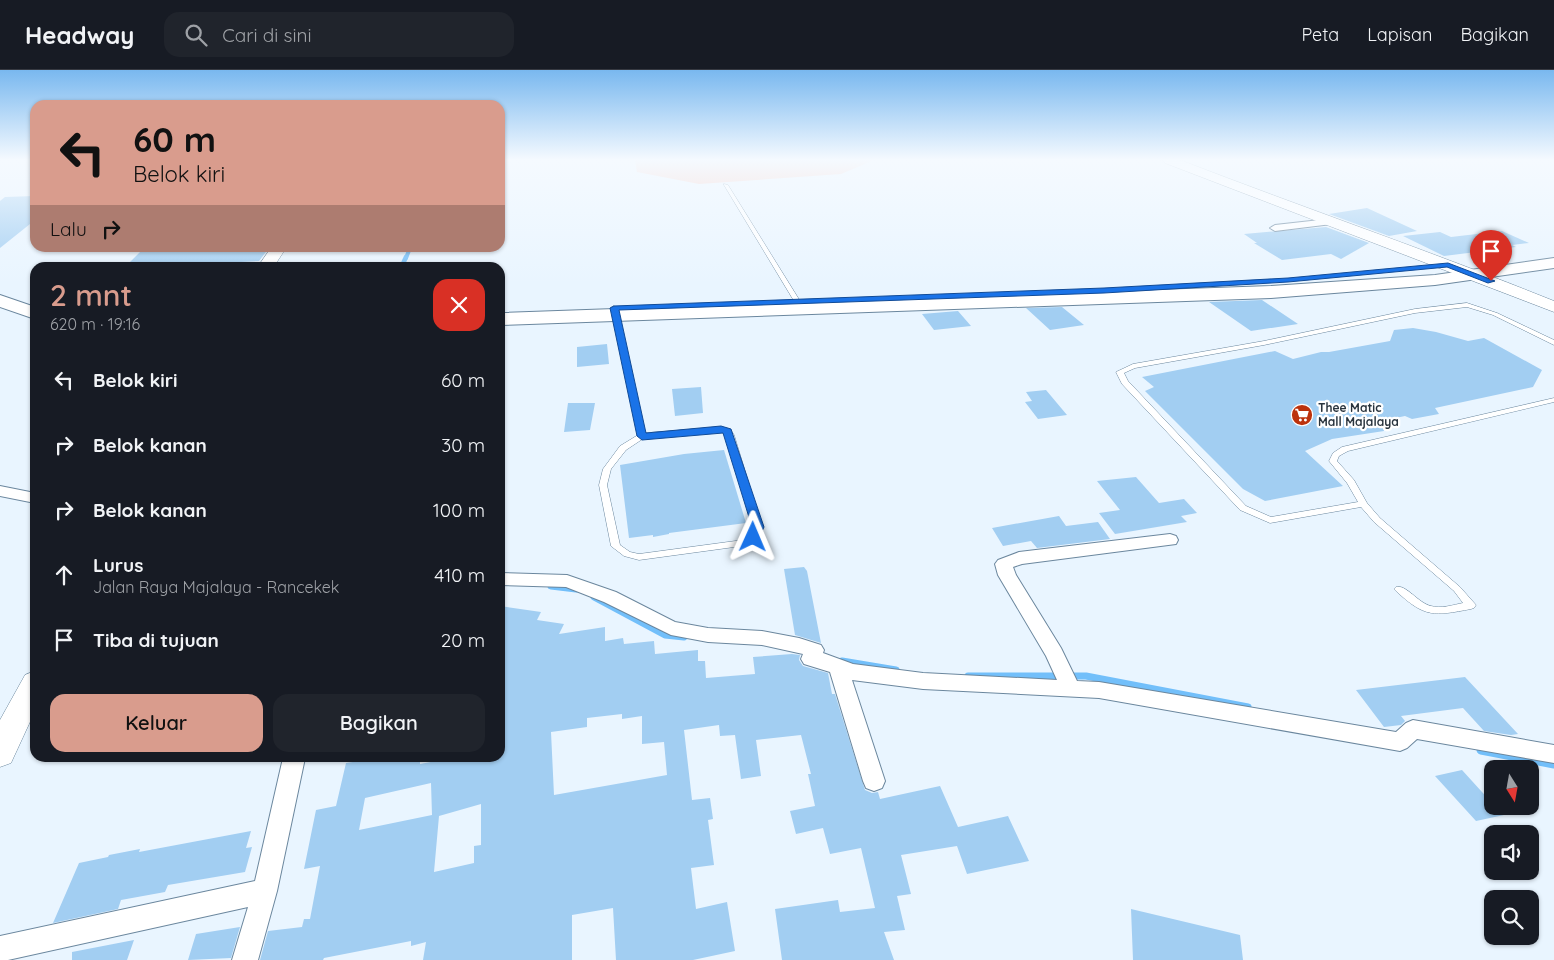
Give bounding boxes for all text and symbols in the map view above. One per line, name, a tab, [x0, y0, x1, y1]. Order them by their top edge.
search box	[164, 12, 514, 57]
text: Headway	[25, 20, 134, 50]
icon: search	[182, 21, 210, 49]
text: Cari di sini	[222, 23, 312, 47]
text: Peta	[1302, 23, 1339, 46]
text: Lapisan	[1367, 23, 1432, 46]
text: Bagikan	[1460, 23, 1529, 46]
text: 60 m	[133, 117, 216, 161]
icon: left	[50, 120, 115, 185]
text: Belok kiri	[133, 160, 225, 188]
icon: right	[97, 215, 125, 243]
text: Lalu	[50, 217, 87, 241]
pin	[1470, 230, 1512, 281]
icon: arrive	[1477, 237, 1505, 265]
text: 2 mnt	[50, 276, 132, 314]
button: close	[433, 279, 485, 331]
text: 620 m · 19:16	[50, 314, 140, 334]
icon: left	[50, 366, 78, 394]
text: Belok kiri	[93, 368, 178, 392]
text: 60 m	[441, 368, 485, 392]
place label: Thee Matic Mall Majalaya	[1318, 400, 1399, 429]
supermarket icon: Thee Matic Mall Majalaya	[1290, 403, 1314, 427]
icon: right	[50, 431, 78, 459]
text: Belok kanan	[93, 433, 207, 457]
text: 30 m	[441, 433, 485, 457]
icon: right	[50, 496, 78, 524]
text: Belok kanan	[93, 498, 207, 522]
text: 100 m	[433, 498, 485, 522]
position arrow	[726, 510, 778, 562]
text: Lurus	[93, 553, 143, 577]
icon: ahead	[50, 561, 78, 589]
text: 410 m	[434, 563, 485, 587]
text: Jalan Raya Majalaya - Rancekek	[93, 577, 339, 597]
icon: arrive	[50, 626, 78, 654]
text: Tiba di tujuan	[93, 628, 219, 652]
text: 20 m	[441, 628, 485, 652]
button: Keluar	[50, 694, 263, 752]
button: Bagikan	[273, 694, 485, 752]
north arrow	[1484, 760, 1539, 815]
map controls	[1484, 760, 1539, 945]
button: sound	[1484, 825, 1539, 880]
button: search	[1484, 890, 1539, 945]

